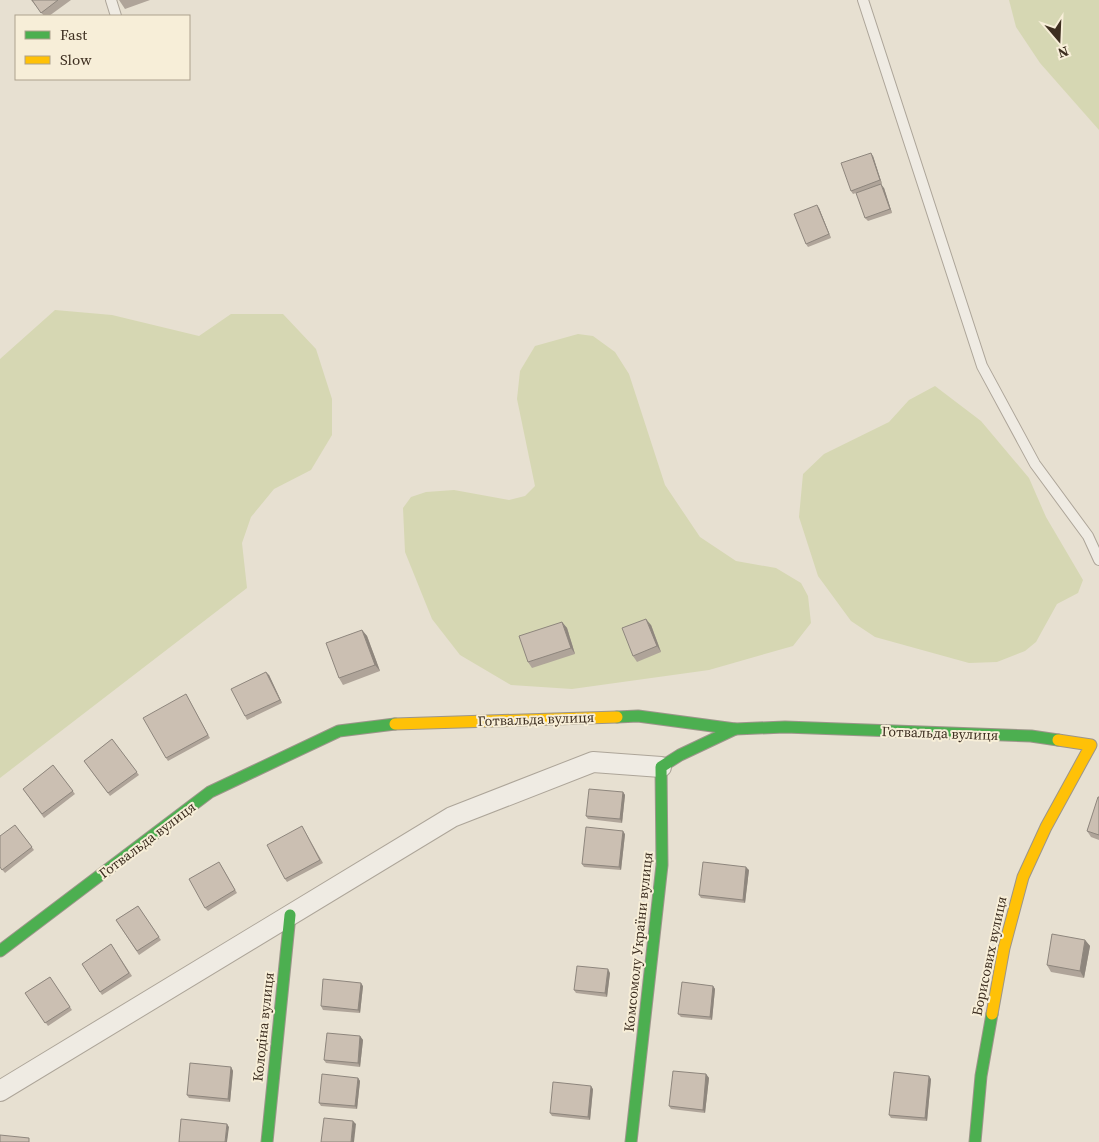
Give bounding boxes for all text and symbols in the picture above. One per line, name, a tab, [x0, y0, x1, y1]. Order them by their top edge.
legend	[15, 15, 190, 80]
north arrow	[1034, 15, 1084, 65]
text: Fast	[60, 24, 87, 45]
text: N	[1055, 41, 1071, 63]
text: Slow	[60, 49, 92, 70]
street label: Готвальда вулиця	[477, 707, 595, 731]
street label: Готвальда вулиця	[881, 721, 999, 745]
street label: Готвальда вулиця	[94, 797, 200, 883]
street label: Комсомолу України вулиця	[619, 851, 657, 1033]
street label: Борисових вулиця	[967, 894, 1011, 1018]
street label: Колодіна вулиця	[247, 971, 279, 1083]

